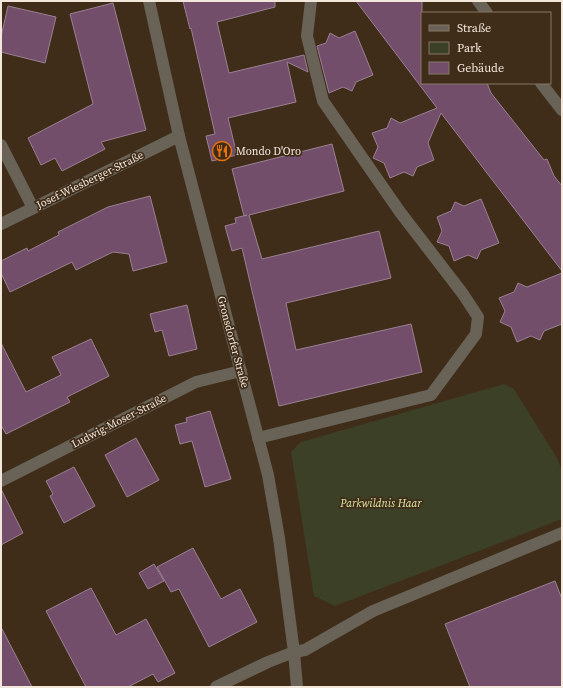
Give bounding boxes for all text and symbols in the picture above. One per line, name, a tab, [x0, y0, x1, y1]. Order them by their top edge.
legend	[421, 12, 551, 84]
text: Straße	[457, 20, 491, 36]
text: Park	[457, 40, 482, 56]
text: Gebäude	[457, 60, 504, 76]
restaurant icon: Mondo D'Oro	[211, 140, 233, 162]
place label: Mondo D'Oro	[236, 144, 301, 159]
street label: Josef-Wiesberger-Straße	[33, 147, 146, 213]
street label: Gronsdorfer Straße	[214, 294, 253, 390]
street label: Ludwig-Moser-Straße	[69, 390, 169, 451]
park label: Parkwildnis Haar	[339, 496, 422, 511]

